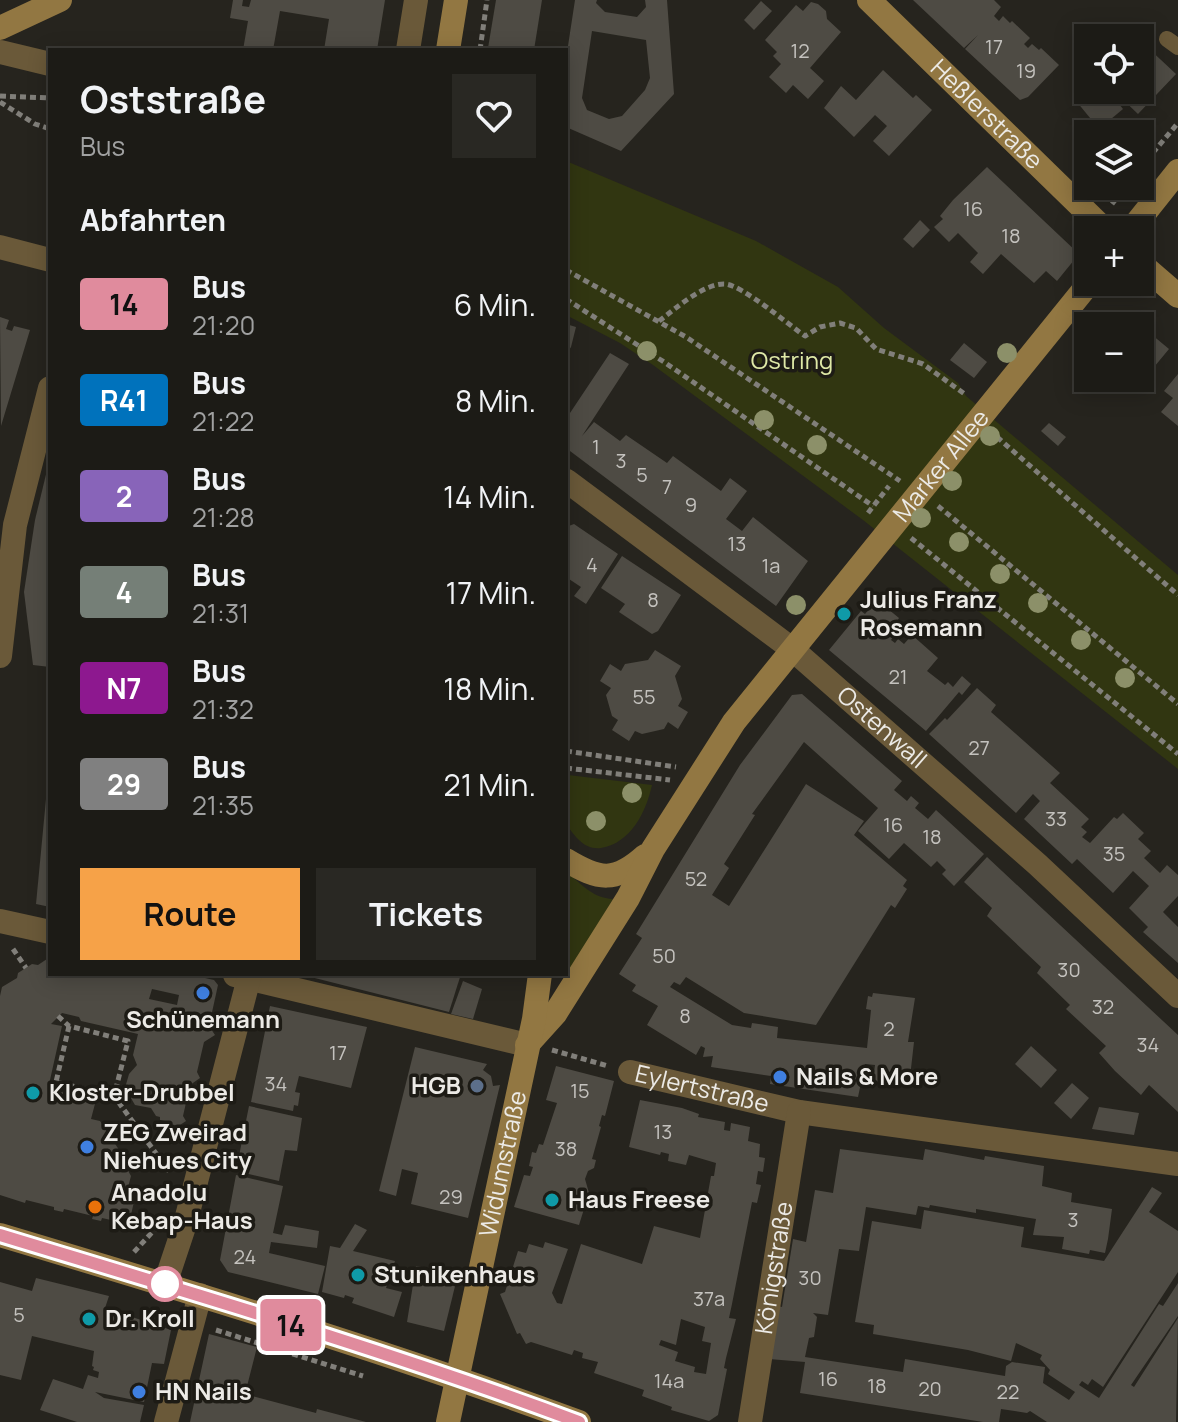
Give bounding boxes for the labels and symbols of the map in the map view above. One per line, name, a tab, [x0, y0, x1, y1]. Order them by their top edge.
house number: 17	[985, 33, 1003, 60]
house number: 12	[790, 37, 810, 64]
street label: Heßlerstraße	[924, 51, 1051, 176]
house number: 19	[1016, 57, 1036, 84]
house number: 16	[963, 195, 983, 222]
house number: 18	[1001, 222, 1021, 249]
park label: Ostring	[751, 343, 833, 376]
street label: Marker Allee	[885, 402, 996, 528]
house number: 1	[592, 433, 600, 460]
house number: 3	[615, 447, 627, 474]
house number: 5	[636, 461, 648, 488]
house number: 7	[662, 473, 672, 500]
house number: 9	[685, 491, 697, 518]
house number: 13	[728, 530, 746, 557]
house number: 4	[586, 551, 598, 578]
house number: 1a	[762, 552, 780, 579]
place label: Julius Franz Rosemann	[860, 582, 997, 643]
house number: 8	[647, 586, 659, 613]
marker: Julius Franz Rosemann	[835, 605, 853, 623]
house number: 21	[888, 663, 908, 690]
street label: Ostenwall	[831, 678, 935, 775]
house number: 55	[632, 683, 656, 710]
house number: 27	[968, 734, 990, 761]
house number: 33	[1045, 805, 1067, 832]
house number: 16	[883, 811, 903, 838]
house number: 18	[922, 823, 942, 850]
house number: 35	[1103, 840, 1125, 867]
house number: 52	[685, 865, 707, 892]
house number: 50	[652, 942, 676, 969]
house number: 30	[1057, 956, 1081, 983]
marker: Schünemann	[194, 984, 212, 1002]
house number: 32	[1092, 993, 1114, 1020]
place label: Schünemann	[126, 1002, 280, 1035]
house number: 8	[679, 1002, 691, 1029]
house number: 2	[883, 1015, 895, 1042]
house number: 34	[1137, 1031, 1159, 1058]
house number: 17	[329, 1039, 347, 1066]
street label: Eylertstraße	[632, 1056, 773, 1119]
place label: Nails & More	[796, 1059, 938, 1092]
place label: HGB	[411, 1068, 461, 1101]
marker: Nails & More	[771, 1068, 789, 1086]
house number: 34	[265, 1070, 287, 1097]
place label: Kloster-Drubbel	[49, 1075, 235, 1108]
marker: HGB	[468, 1077, 486, 1095]
house number: 15	[570, 1077, 590, 1104]
marker: Kloster-Drubbel	[24, 1084, 42, 1102]
street label: Widumstraße	[470, 1087, 533, 1240]
place label: ZEG Zweirad Niehues City	[103, 1115, 252, 1176]
house number: 13	[654, 1118, 672, 1145]
house number: 38	[555, 1135, 577, 1162]
marker: ZEG Zweirad Niehues City	[78, 1138, 96, 1156]
place label: Anadolu Kebap-Haus	[111, 1175, 253, 1236]
place label: Haus Freese	[568, 1182, 710, 1215]
house number: 29	[439, 1183, 463, 1210]
marker: Haus Freese	[543, 1191, 561, 1209]
marker: Anadolu Kebap-Haus	[86, 1198, 104, 1216]
street label: Königstraße	[746, 1199, 800, 1336]
house number: 3	[1067, 1206, 1079, 1233]
house number: 24	[234, 1243, 256, 1270]
place label: Stunikenhaus	[374, 1257, 536, 1290]
house number: 30	[798, 1264, 822, 1291]
marker: Stunikenhaus	[349, 1266, 367, 1284]
unlabelled marker	[148, 1267, 182, 1301]
house number: 37a	[693, 1285, 725, 1312]
line badge: 14	[255, 1299, 327, 1351]
house number: 5	[13, 1301, 25, 1328]
place label: Dr. Kroll	[105, 1301, 195, 1334]
marker: Dr. Kroll	[80, 1310, 98, 1328]
house number: 16	[818, 1365, 838, 1392]
house number: 14a	[654, 1367, 684, 1394]
house number: 18	[867, 1372, 887, 1399]
place label: HN Nails	[155, 1374, 252, 1407]
house number: 20	[918, 1375, 942, 1402]
house number: 22	[997, 1378, 1019, 1405]
marker: HN Nails	[130, 1383, 148, 1401]

